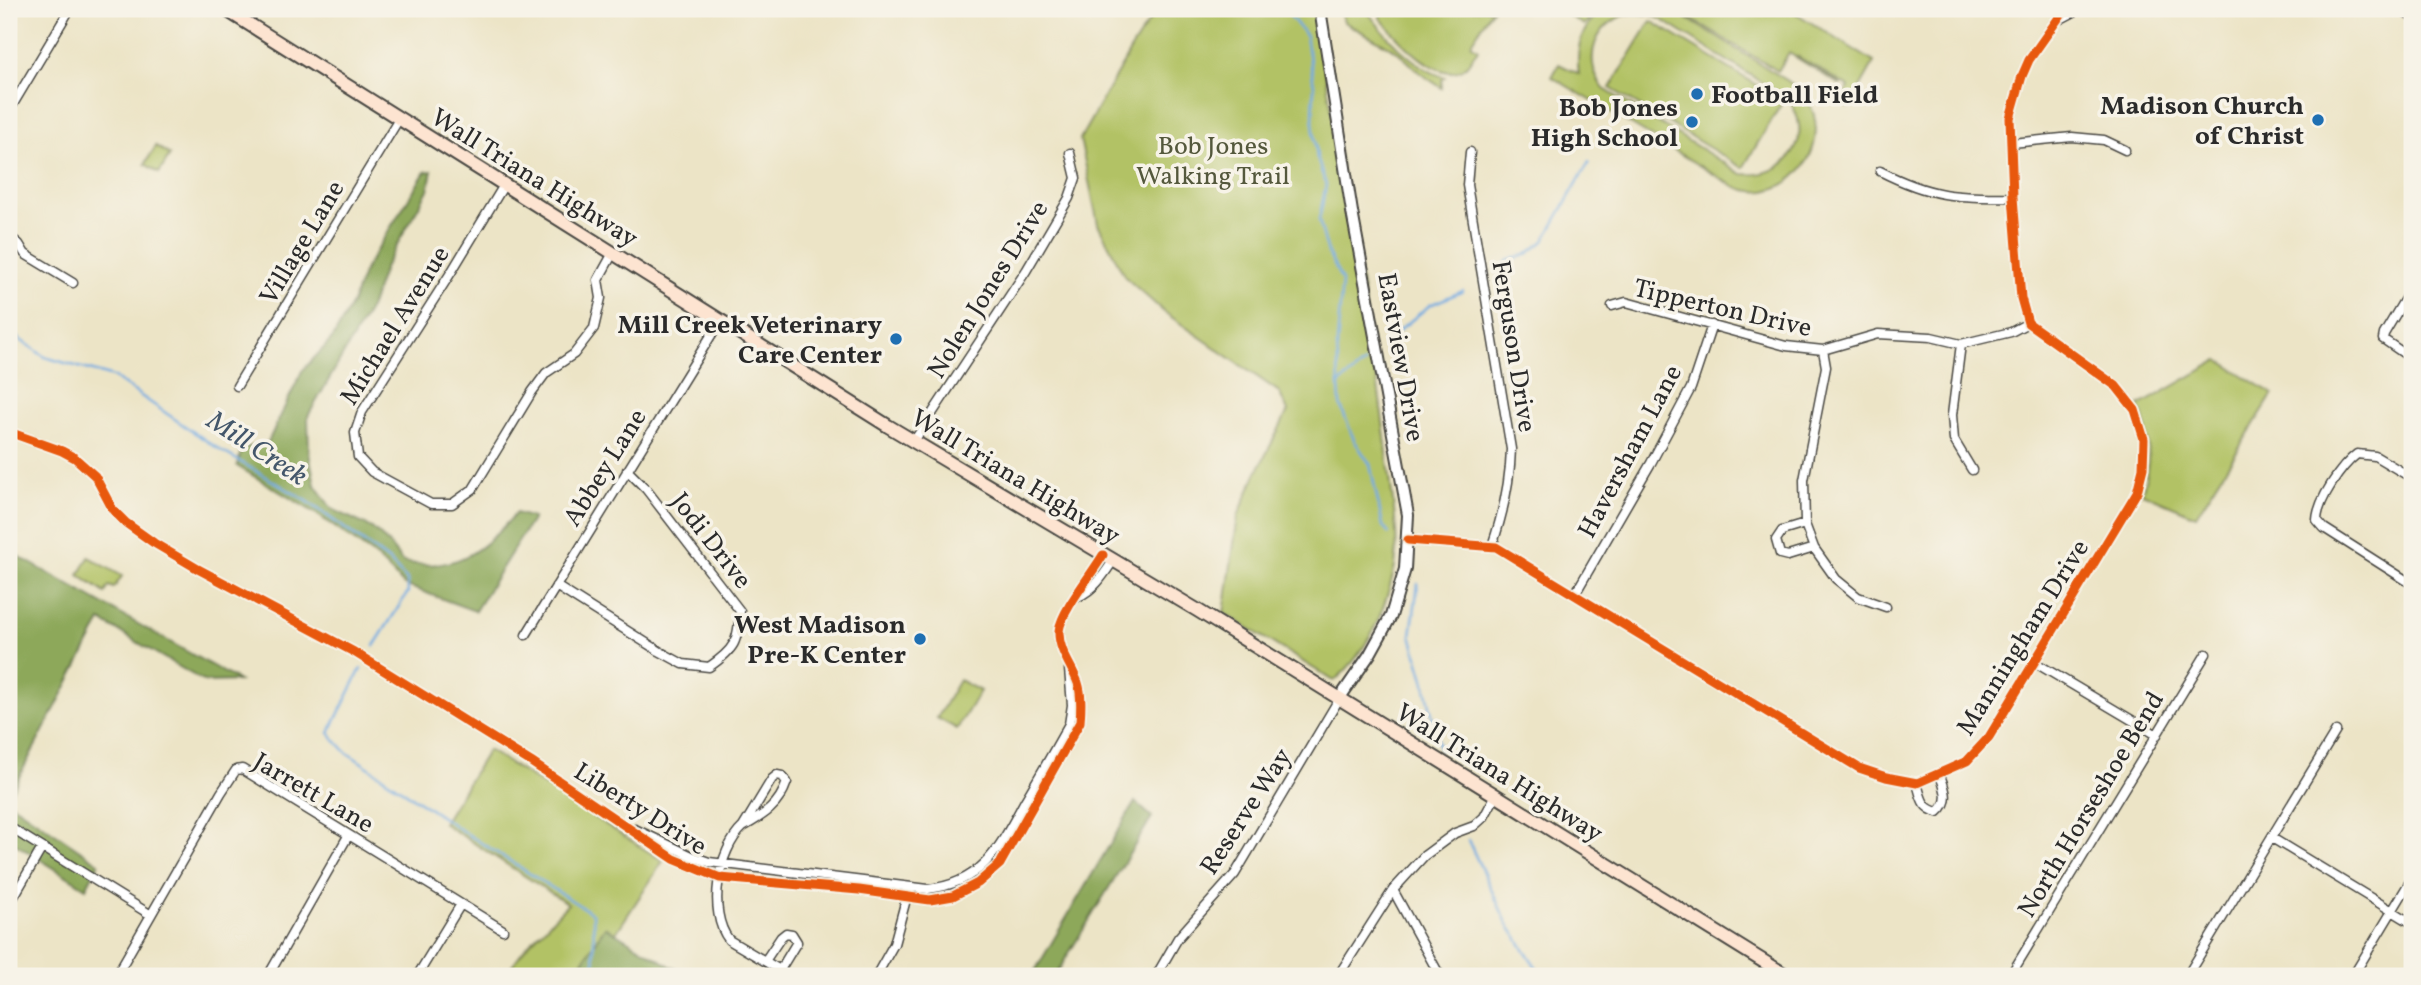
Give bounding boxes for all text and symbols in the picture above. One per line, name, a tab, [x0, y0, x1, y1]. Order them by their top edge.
place label: Football Field	[1711, 78, 1879, 114]
marker: Football Field	[1689, 86, 1705, 102]
place label: Madison Church of Christ	[2100, 89, 2304, 155]
place label: Bob Jones High School	[1531, 91, 1678, 157]
street label: Wall Triana Highway	[423, 100, 644, 257]
marker: Madison Church of Christ	[2310, 112, 2326, 128]
marker: Bob Jones High School	[1684, 114, 1700, 130]
park label: Bob Jones Walking Trail	[1136, 129, 1290, 195]
street label: Village Lane	[251, 174, 354, 312]
street label: Nolen Jones Drive	[919, 194, 1058, 386]
street label: Michael Avenue	[332, 239, 459, 413]
street label: Ferguson Drive	[1482, 258, 1544, 435]
street label: Eastview Drive	[1368, 270, 1433, 444]
street label: Tipperton Drive	[1630, 271, 1815, 347]
place label: Mill Creek Veterinary Care Center	[617, 308, 882, 374]
marker: Mill Creek Veterinary Care Center	[888, 331, 904, 347]
street label: Haversham Lane	[1570, 359, 1692, 545]
street label: Wall Triana Highway	[904, 401, 1126, 554]
water label: Mill Creek	[198, 402, 315, 496]
street label: Abbey Lane	[555, 402, 656, 534]
street label: Jodi Drive	[661, 485, 760, 597]
street label: Manningham Drive	[1949, 533, 2099, 743]
place label: West Madison Pre-K Center	[734, 608, 906, 674]
marker: West Madison Pre-K Center	[912, 631, 928, 647]
street label: North Horseshoe Bend	[2010, 685, 2174, 925]
street label: Wall Triana Highway	[1388, 695, 1609, 852]
street label: Reserve Way	[1192, 742, 1301, 883]
street label: Jarrett Lane	[246, 745, 380, 843]
street label: Liberty Drive	[566, 754, 713, 865]

